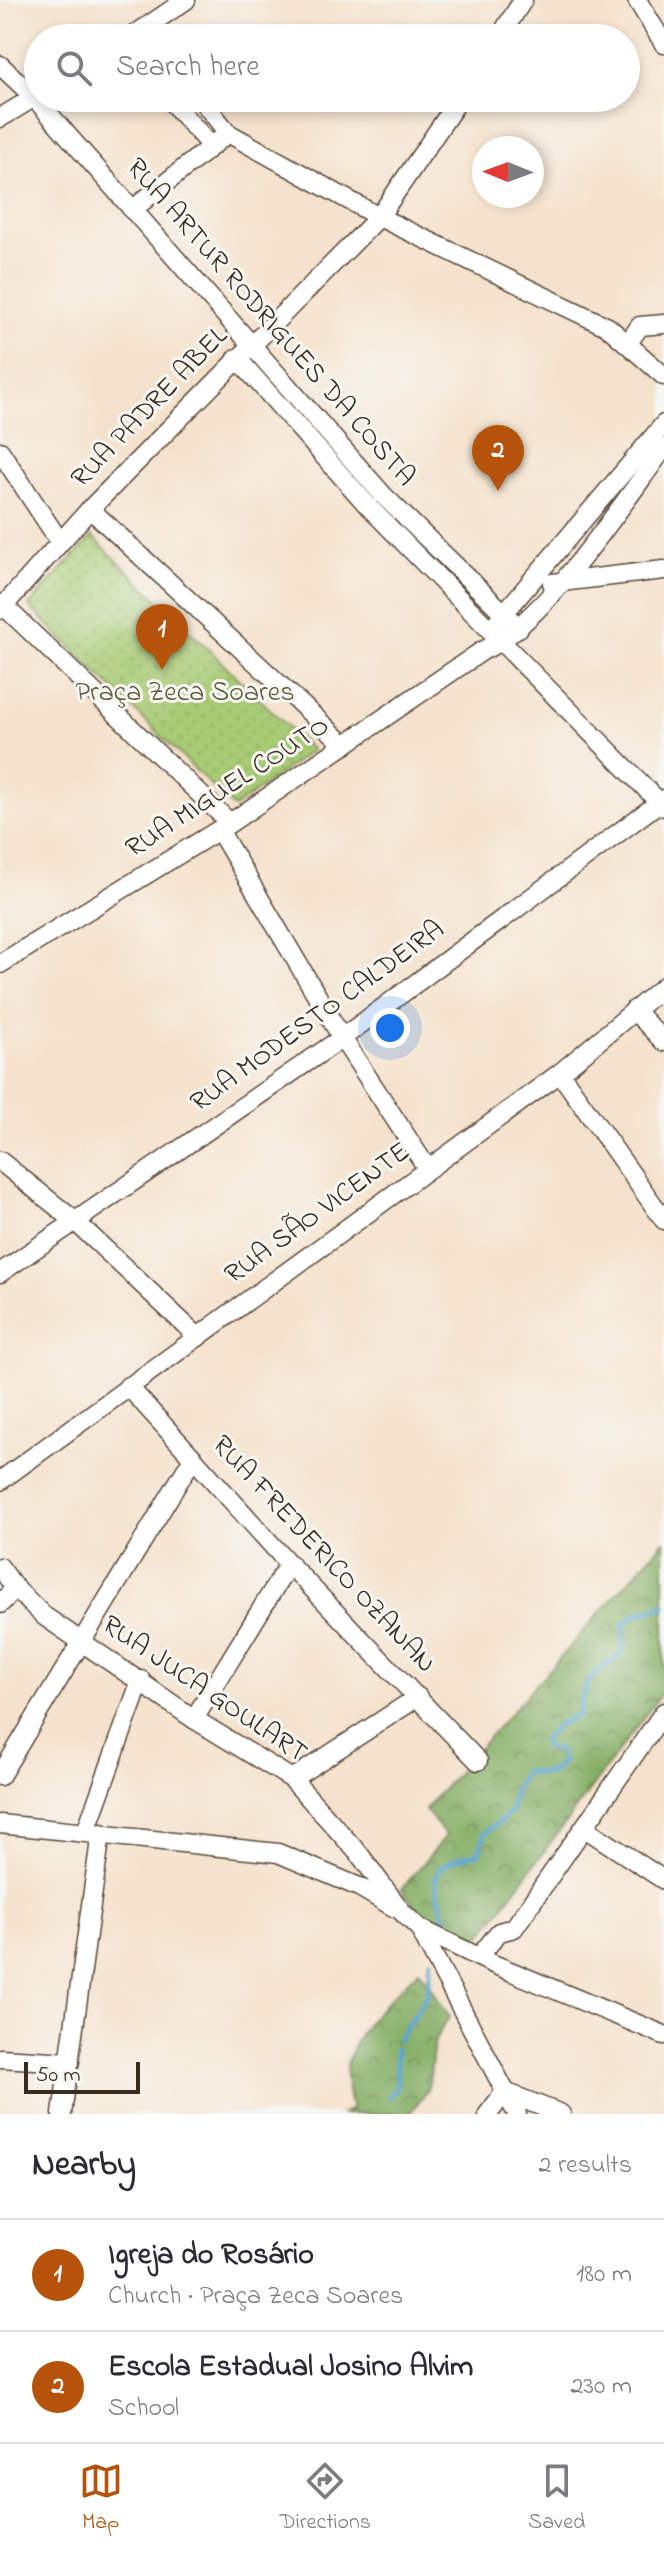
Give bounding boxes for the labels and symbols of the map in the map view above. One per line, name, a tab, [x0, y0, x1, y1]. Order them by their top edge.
north arrow	[472, 136, 544, 208]
street label: RUA ARTUR RODRIGUES DA COSTA	[116, 150, 424, 496]
street label: RUA PADRE ABEL	[62, 317, 238, 498]
pin: 2	[472, 425, 524, 491]
pin: 1	[136, 604, 188, 670]
park label: Praça Zeca Soares	[75, 673, 295, 714]
street label: RUA MIGUEL COUTO	[118, 707, 338, 869]
street label: RUA MODESTO CALDEIRA	[182, 911, 454, 1123]
your location	[370, 1008, 410, 1048]
street label: RUA SÃO VICENTE	[217, 1133, 419, 1295]
street label: RUA FREDERICO OZANAN	[201, 1427, 445, 1683]
street label: RUA JUCA GOULART	[93, 1606, 315, 1774]
scale bar	[24, 2058, 140, 2094]

